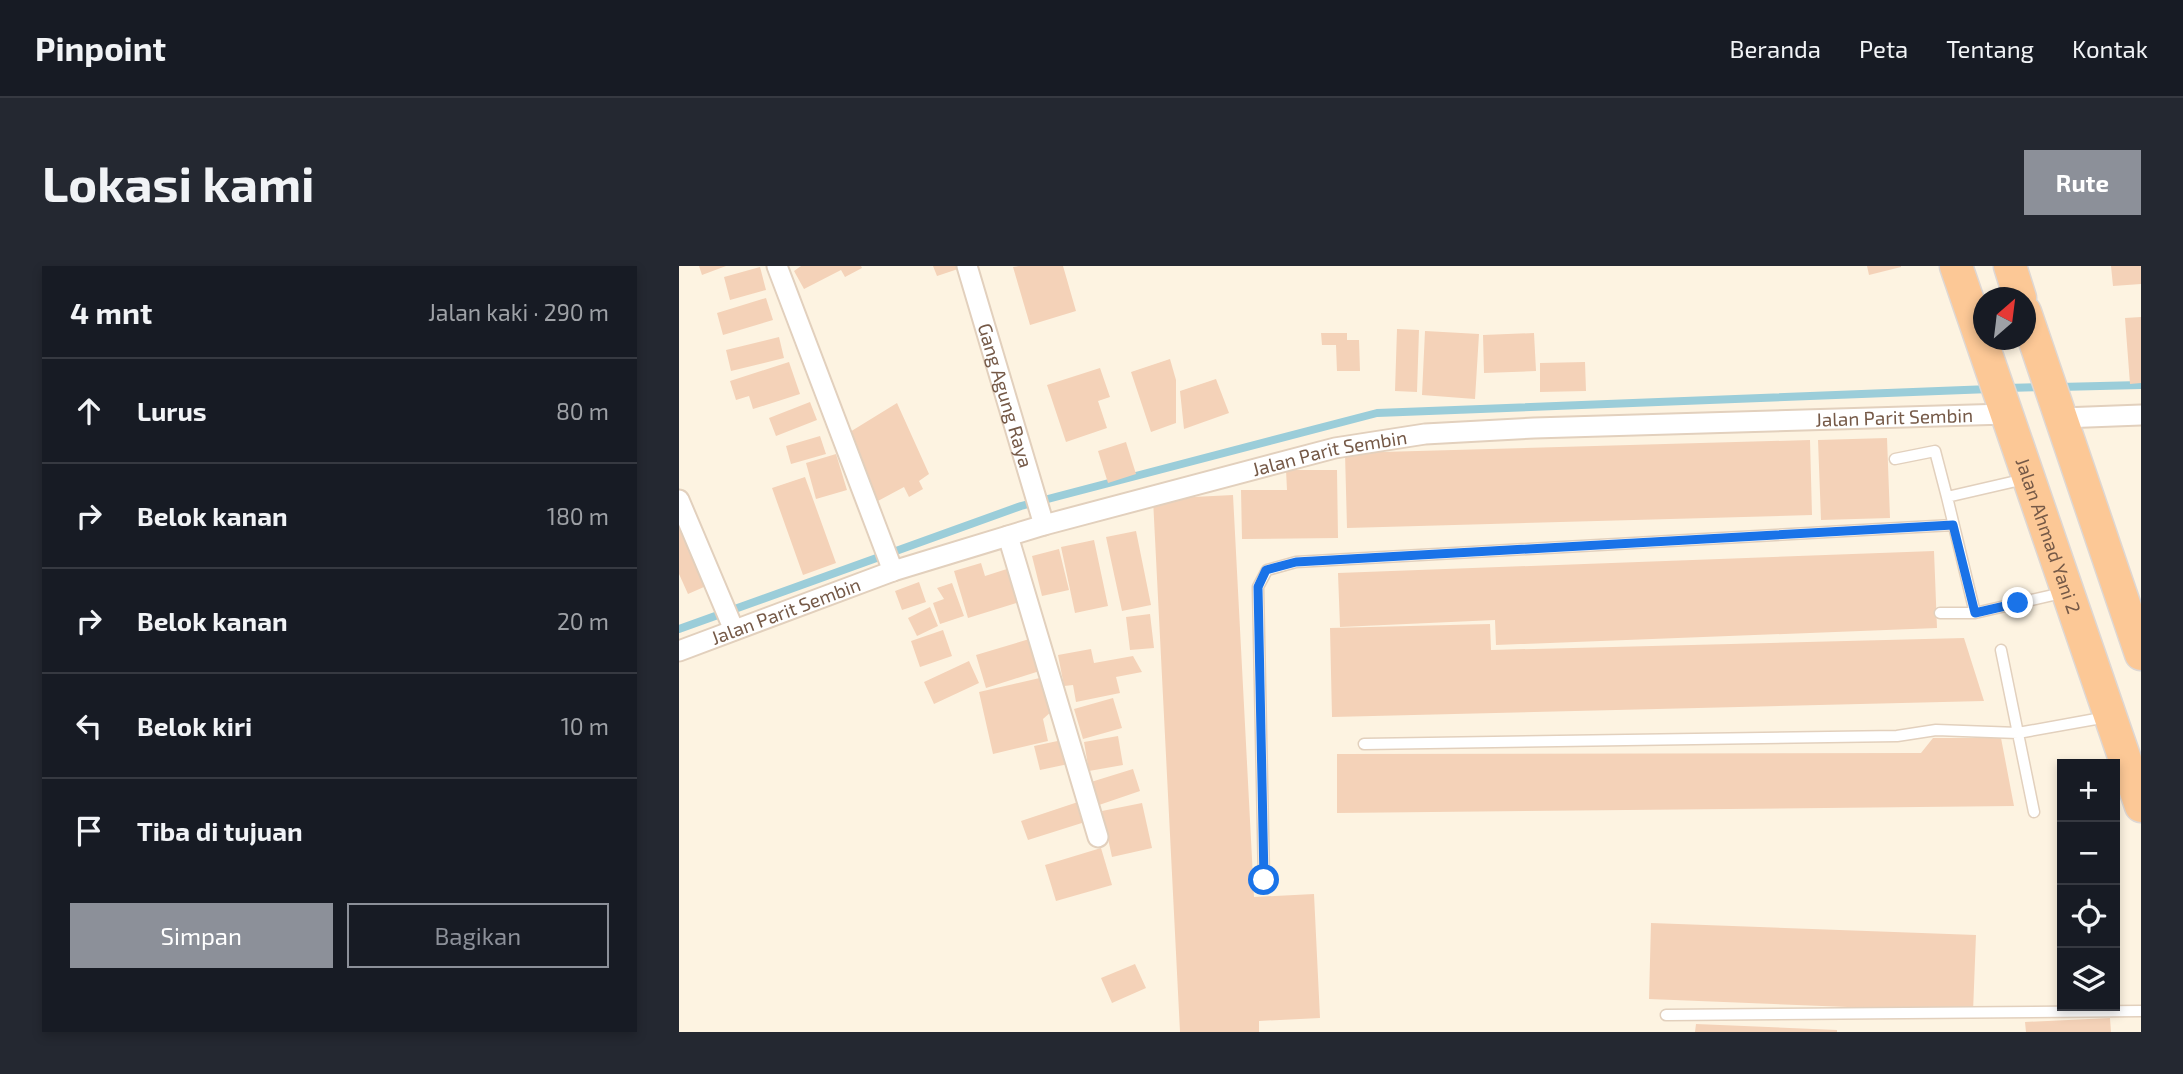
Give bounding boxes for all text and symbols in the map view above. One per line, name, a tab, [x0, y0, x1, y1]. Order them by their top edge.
text: Pinpoint	[35, 28, 166, 68]
text: Beranda	[1730, 34, 1821, 63]
text: Peta	[1859, 34, 1908, 63]
text: Tentang	[1946, 34, 2034, 63]
text: Kontak	[2072, 34, 2148, 63]
button: Rute	[2024, 150, 2141, 215]
text: Lokasi kami	[42, 153, 315, 212]
north arrow	[1973, 287, 2036, 350]
text: 4 mnt	[70, 294, 152, 330]
text: Jalan kaki · 290 m	[428, 298, 609, 326]
street label: Gang Agung Raya	[974, 320, 1038, 470]
icon: ahead	[70, 392, 108, 430]
text: Lurus	[137, 395, 207, 426]
text: 80 m	[556, 397, 609, 425]
street label: Jalan Parit Sembin	[1815, 403, 1973, 431]
street label: Jalan Parit Sembin	[1250, 425, 1408, 480]
street label: Jalan Ahmad Yani 2	[2011, 454, 2086, 616]
icon: right	[70, 497, 108, 535]
text: Belok kanan	[137, 500, 288, 531]
text: 180 m	[547, 502, 609, 530]
street label: Jalan Parit Sembin	[708, 572, 864, 649]
route end	[2002, 587, 2033, 618]
icon: right	[70, 602, 108, 640]
text: Belok kanan	[137, 605, 288, 636]
text: 20 m	[557, 607, 609, 635]
icon: left	[70, 707, 108, 745]
text: Belok kiri	[137, 710, 252, 741]
text: 10 m	[561, 712, 609, 740]
map controls	[2057, 759, 2120, 1011]
button: +	[2057, 759, 2120, 822]
icon: arrive	[70, 812, 108, 850]
text: Tiba di tujuan	[137, 815, 303, 846]
button: −	[2057, 822, 2120, 885]
route start	[1248, 864, 1279, 895]
button: locate	[2057, 885, 2120, 948]
button: Simpan	[70, 903, 333, 968]
button: Bagikan	[347, 903, 609, 968]
button: layers	[2057, 948, 2120, 1011]

